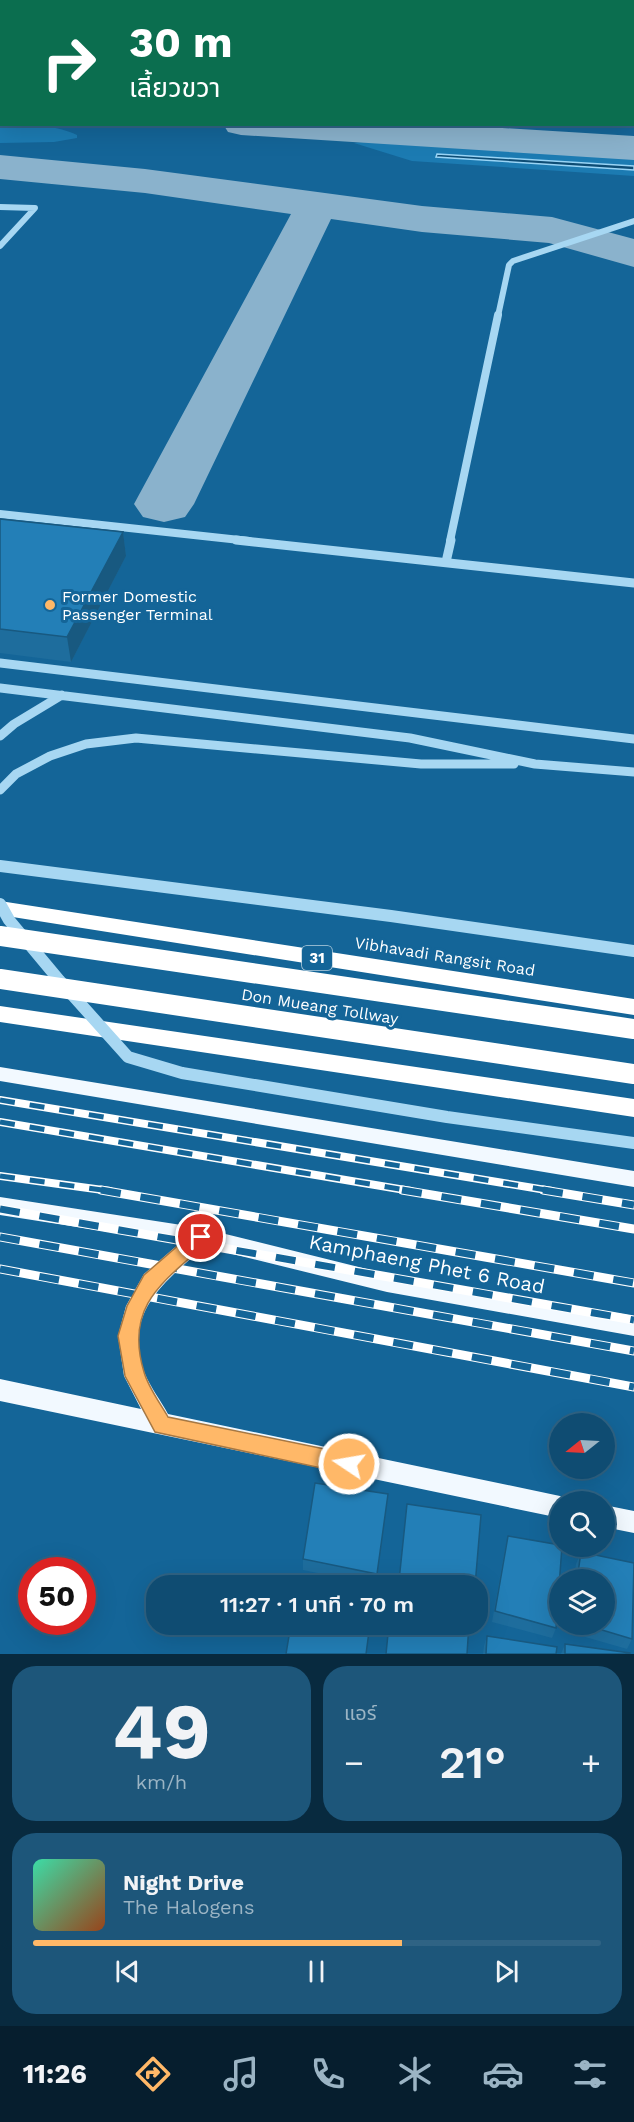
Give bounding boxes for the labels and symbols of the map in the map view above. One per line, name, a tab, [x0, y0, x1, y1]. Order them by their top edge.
place label: Former Domestic Passenger Terminal	[62, 587, 213, 624]
marker: Former Domestic Passenger Terminal	[43, 598, 57, 612]
street label: Vibhavadi Rangsit Road	[353, 933, 536, 980]
road number: 31	[302, 946, 332, 970]
street label: Don Mueang Tollway	[240, 985, 401, 1028]
pin	[175, 1211, 226, 1262]
street label: Kamphaeng Phet 6 Road	[307, 1229, 547, 1299]
north arrow	[549, 1413, 615, 1479]
position arrow	[317, 1432, 381, 1496]
speed limit sign: 50	[18, 1557, 96, 1635]

